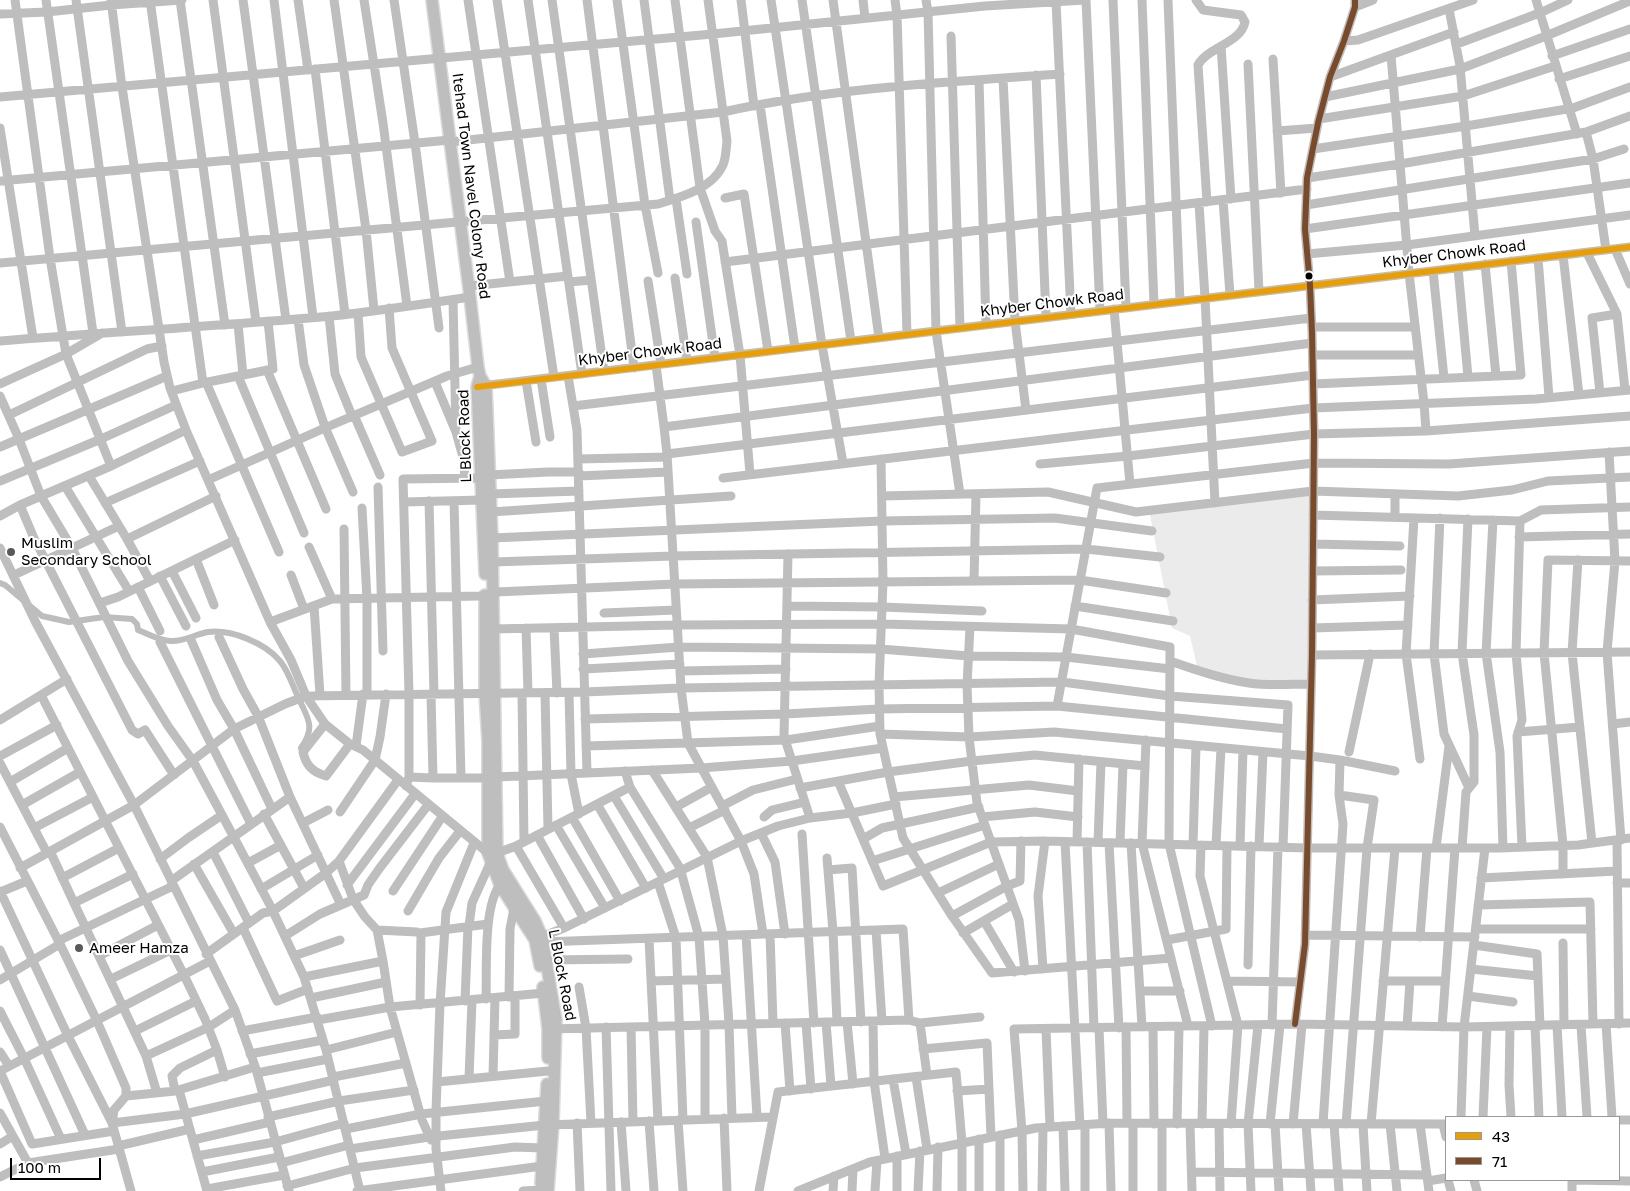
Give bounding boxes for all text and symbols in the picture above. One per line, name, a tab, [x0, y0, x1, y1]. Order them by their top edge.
street label: Itehad Town Navel Colony Road	[448, 72, 494, 300]
street label: Khyber Chowk Road	[1381, 236, 1527, 272]
unlabelled marker	[1304, 271, 1314, 281]
street label: Khyber Chowk Road	[979, 285, 1125, 321]
street label: Khyber Chowk Road	[577, 334, 723, 370]
street label: L Block Road	[454, 389, 476, 483]
place label: Muslim Secondary School	[21, 534, 152, 569]
marker: Muslim Secondary School	[5, 546, 17, 558]
street label: L Block Road	[544, 928, 580, 1022]
place label: Ameer Hamza	[89, 939, 189, 957]
marker: Ameer Hamza	[73, 942, 85, 954]
legend	[1445, 1116, 1620, 1181]
text: 43	[1492, 1127, 1510, 1145]
scale bar	[12, 1148, 104, 1180]
text: 71	[1492, 1152, 1507, 1170]
text: 100 m	[18, 1158, 61, 1176]

